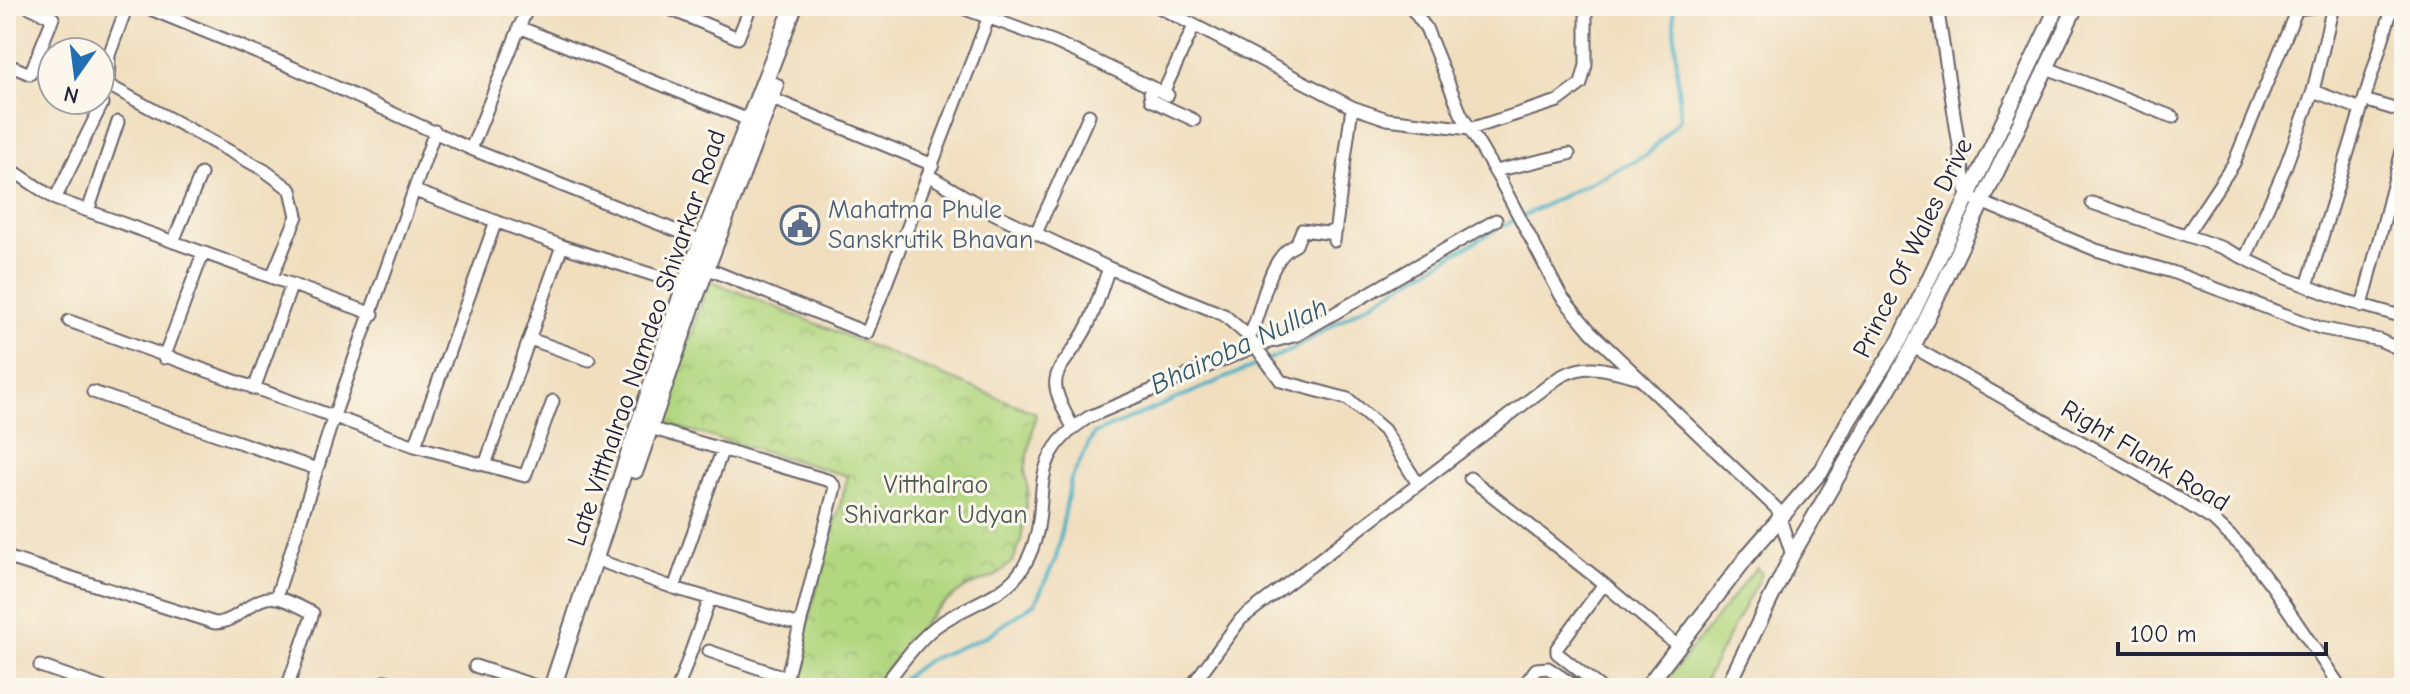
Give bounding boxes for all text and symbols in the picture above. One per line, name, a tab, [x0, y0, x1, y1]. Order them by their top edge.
north arrow	[36, 36, 116, 116]
text: N	[61, 80, 82, 109]
street label: Late Vitthalrao Namdeo Shivarkar Road	[562, 126, 732, 550]
street label: Prince Of Wales Drive	[1847, 133, 1979, 363]
place label: Mahatma Phule Sanskrutik Bhavan	[828, 195, 1033, 255]
public building icon: Mahatma Phule Sanskrutik Bhavan	[779, 204, 821, 246]
water label: Bhairoba Nullah	[1145, 291, 1333, 401]
street label: Right Flank Road	[2055, 394, 2235, 518]
park label: Vitthalrao Shivarkar Udyan	[844, 470, 1028, 530]
scale bar	[2118, 606, 2326, 656]
text: 100 m	[2130, 620, 2197, 648]

